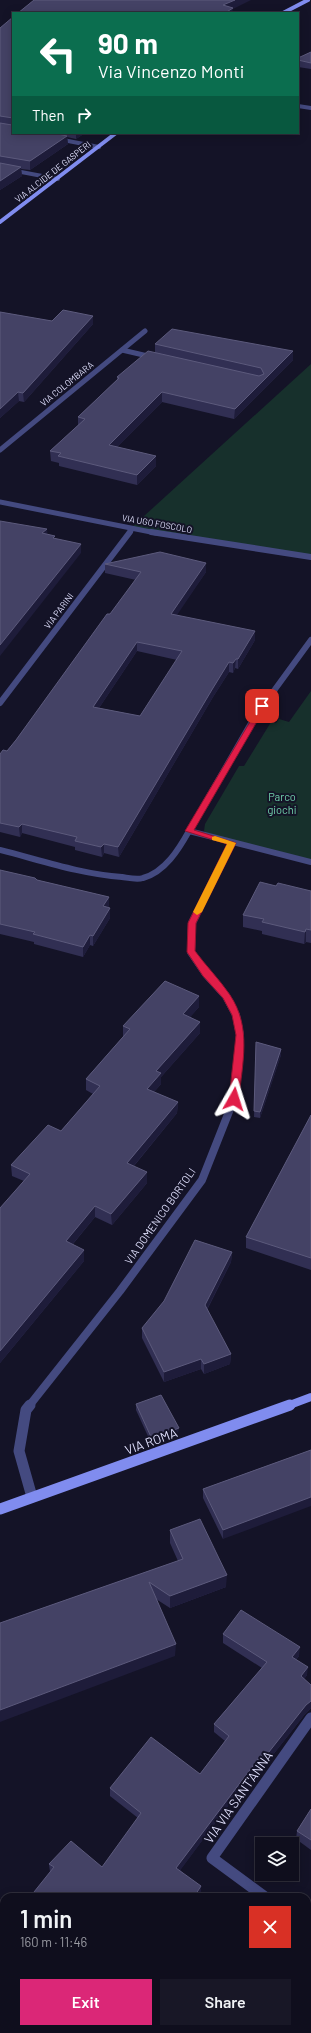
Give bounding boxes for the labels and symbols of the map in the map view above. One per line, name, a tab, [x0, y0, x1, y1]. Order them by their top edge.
street label: VIA ALCIDE DE GASPERI	[13, 139, 93, 205]
street label: VIA COLOMBARA	[38, 358, 96, 408]
street label: VIA UGO FOSCOLO	[121, 512, 193, 535]
street label: VIA PARINI	[42, 591, 76, 631]
pin	[245, 689, 279, 723]
park label: Parco giochi	[267, 790, 297, 816]
position arrow	[213, 1078, 255, 1120]
street label: VIA DOMENICO BORTOLI	[121, 1165, 198, 1266]
street label: VIA ROMA	[123, 1424, 180, 1458]
street label: VIA VIA SANT'ANNA	[200, 1748, 276, 1846]

